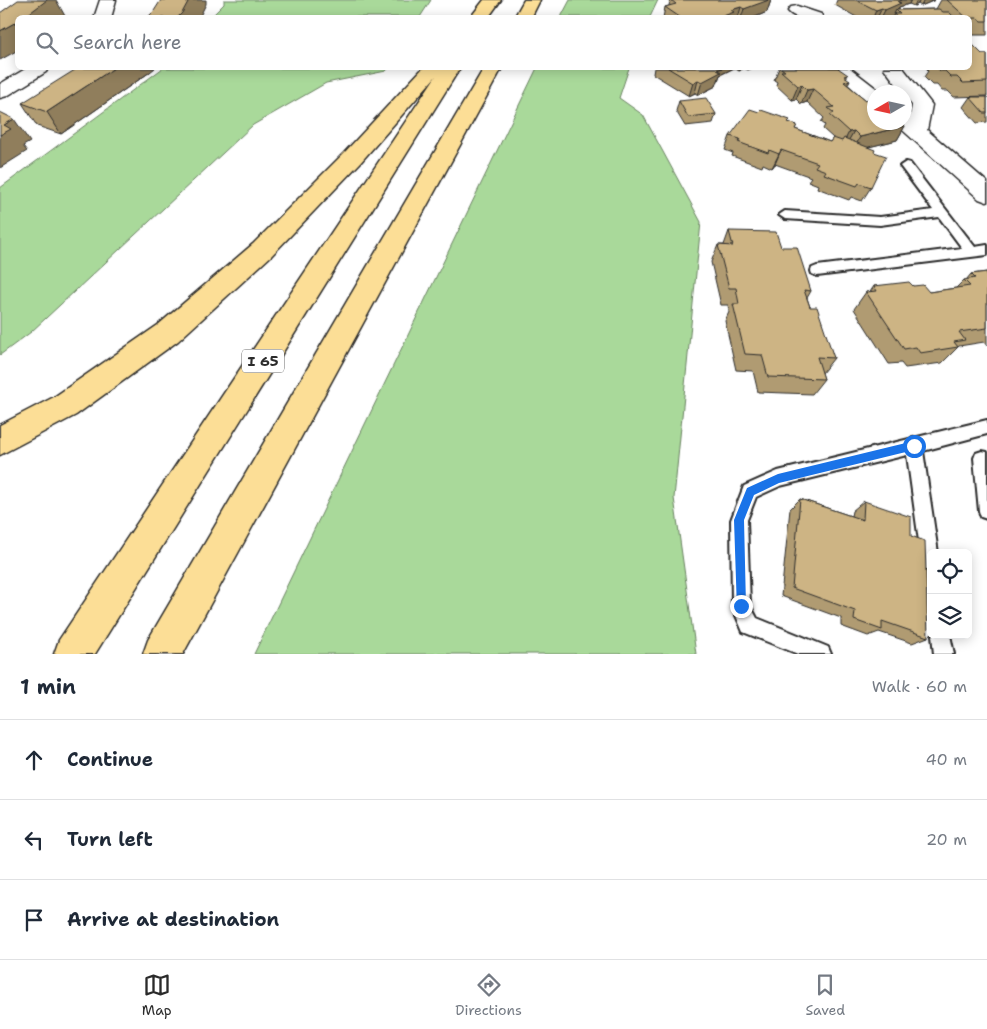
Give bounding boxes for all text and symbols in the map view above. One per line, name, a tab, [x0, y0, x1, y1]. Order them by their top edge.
search box	[15, 15, 972, 70]
icon: search	[33, 29, 61, 57]
text: Search here	[73, 30, 182, 55]
north arrow	[867, 85, 912, 130]
road number: I 65	[242, 350, 284, 372]
route start	[903, 435, 926, 458]
map controls	[927, 549, 972, 639]
button: locate	[927, 549, 972, 594]
button: layers	[927, 594, 972, 639]
route end	[730, 595, 753, 618]
text: 1 min	[20, 673, 76, 701]
text: Walk · 60 m	[872, 676, 967, 697]
icon: ahead	[20, 746, 48, 774]
text: Continue	[67, 747, 153, 772]
text: 40 m	[925, 749, 967, 770]
icon: left	[20, 826, 48, 854]
text: Turn left	[67, 827, 153, 852]
text: 20 m	[926, 829, 967, 850]
icon: arrive	[20, 906, 48, 934]
text: Arrive at destination	[67, 907, 279, 932]
tab: Map	[142, 971, 172, 1019]
tab: Directions	[455, 971, 522, 1019]
tab: Saved	[806, 971, 845, 1019]

